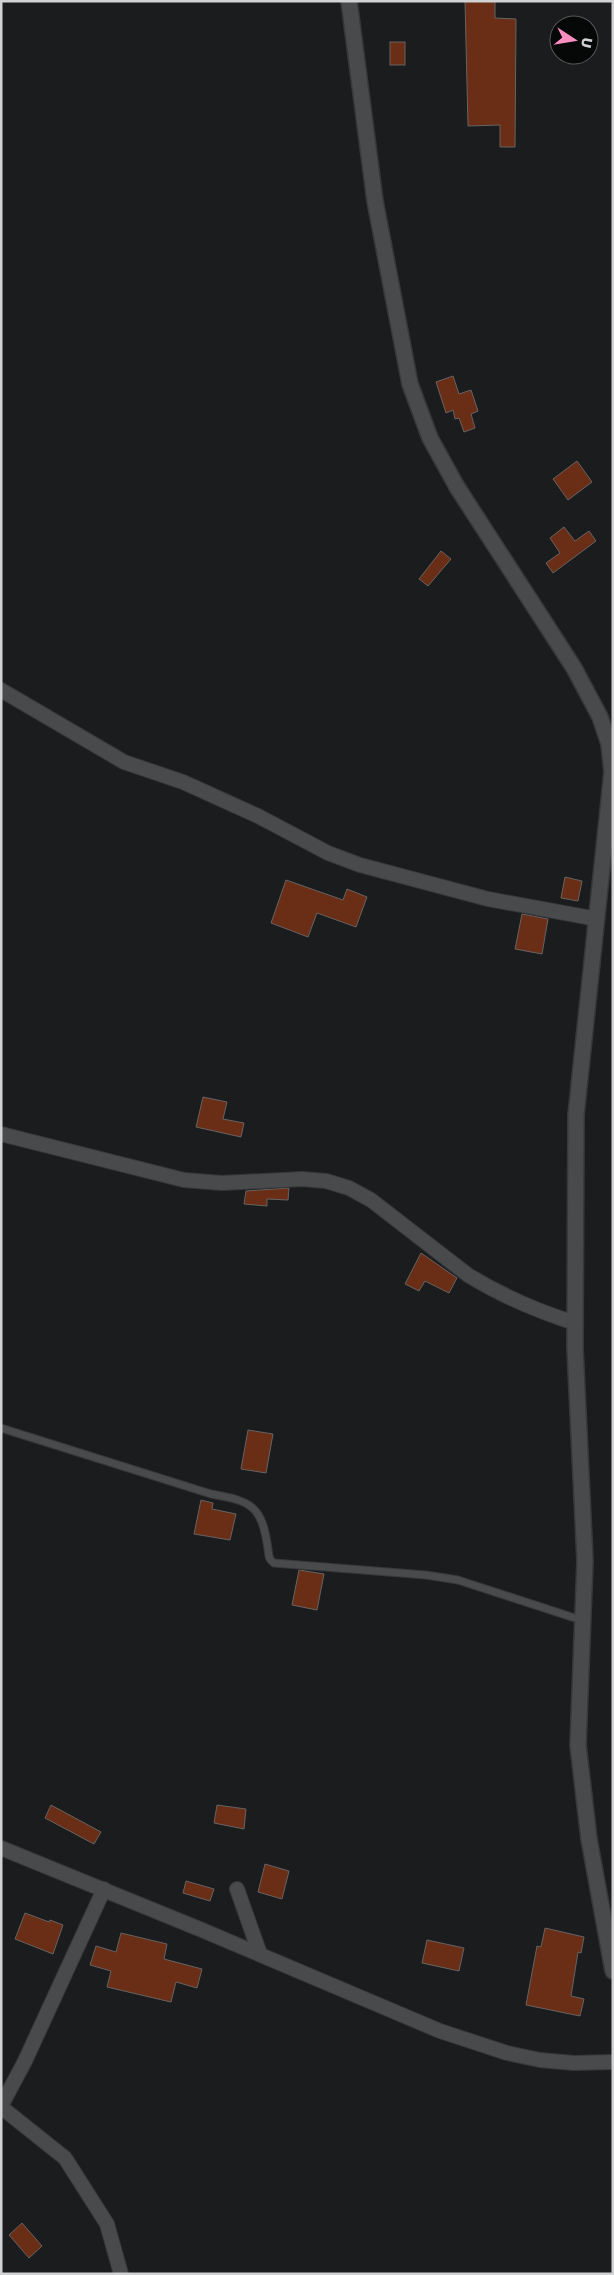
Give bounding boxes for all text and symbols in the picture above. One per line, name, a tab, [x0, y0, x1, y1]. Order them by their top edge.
north arrow	[549, 15, 599, 65]
text: U	[578, 36, 597, 50]

